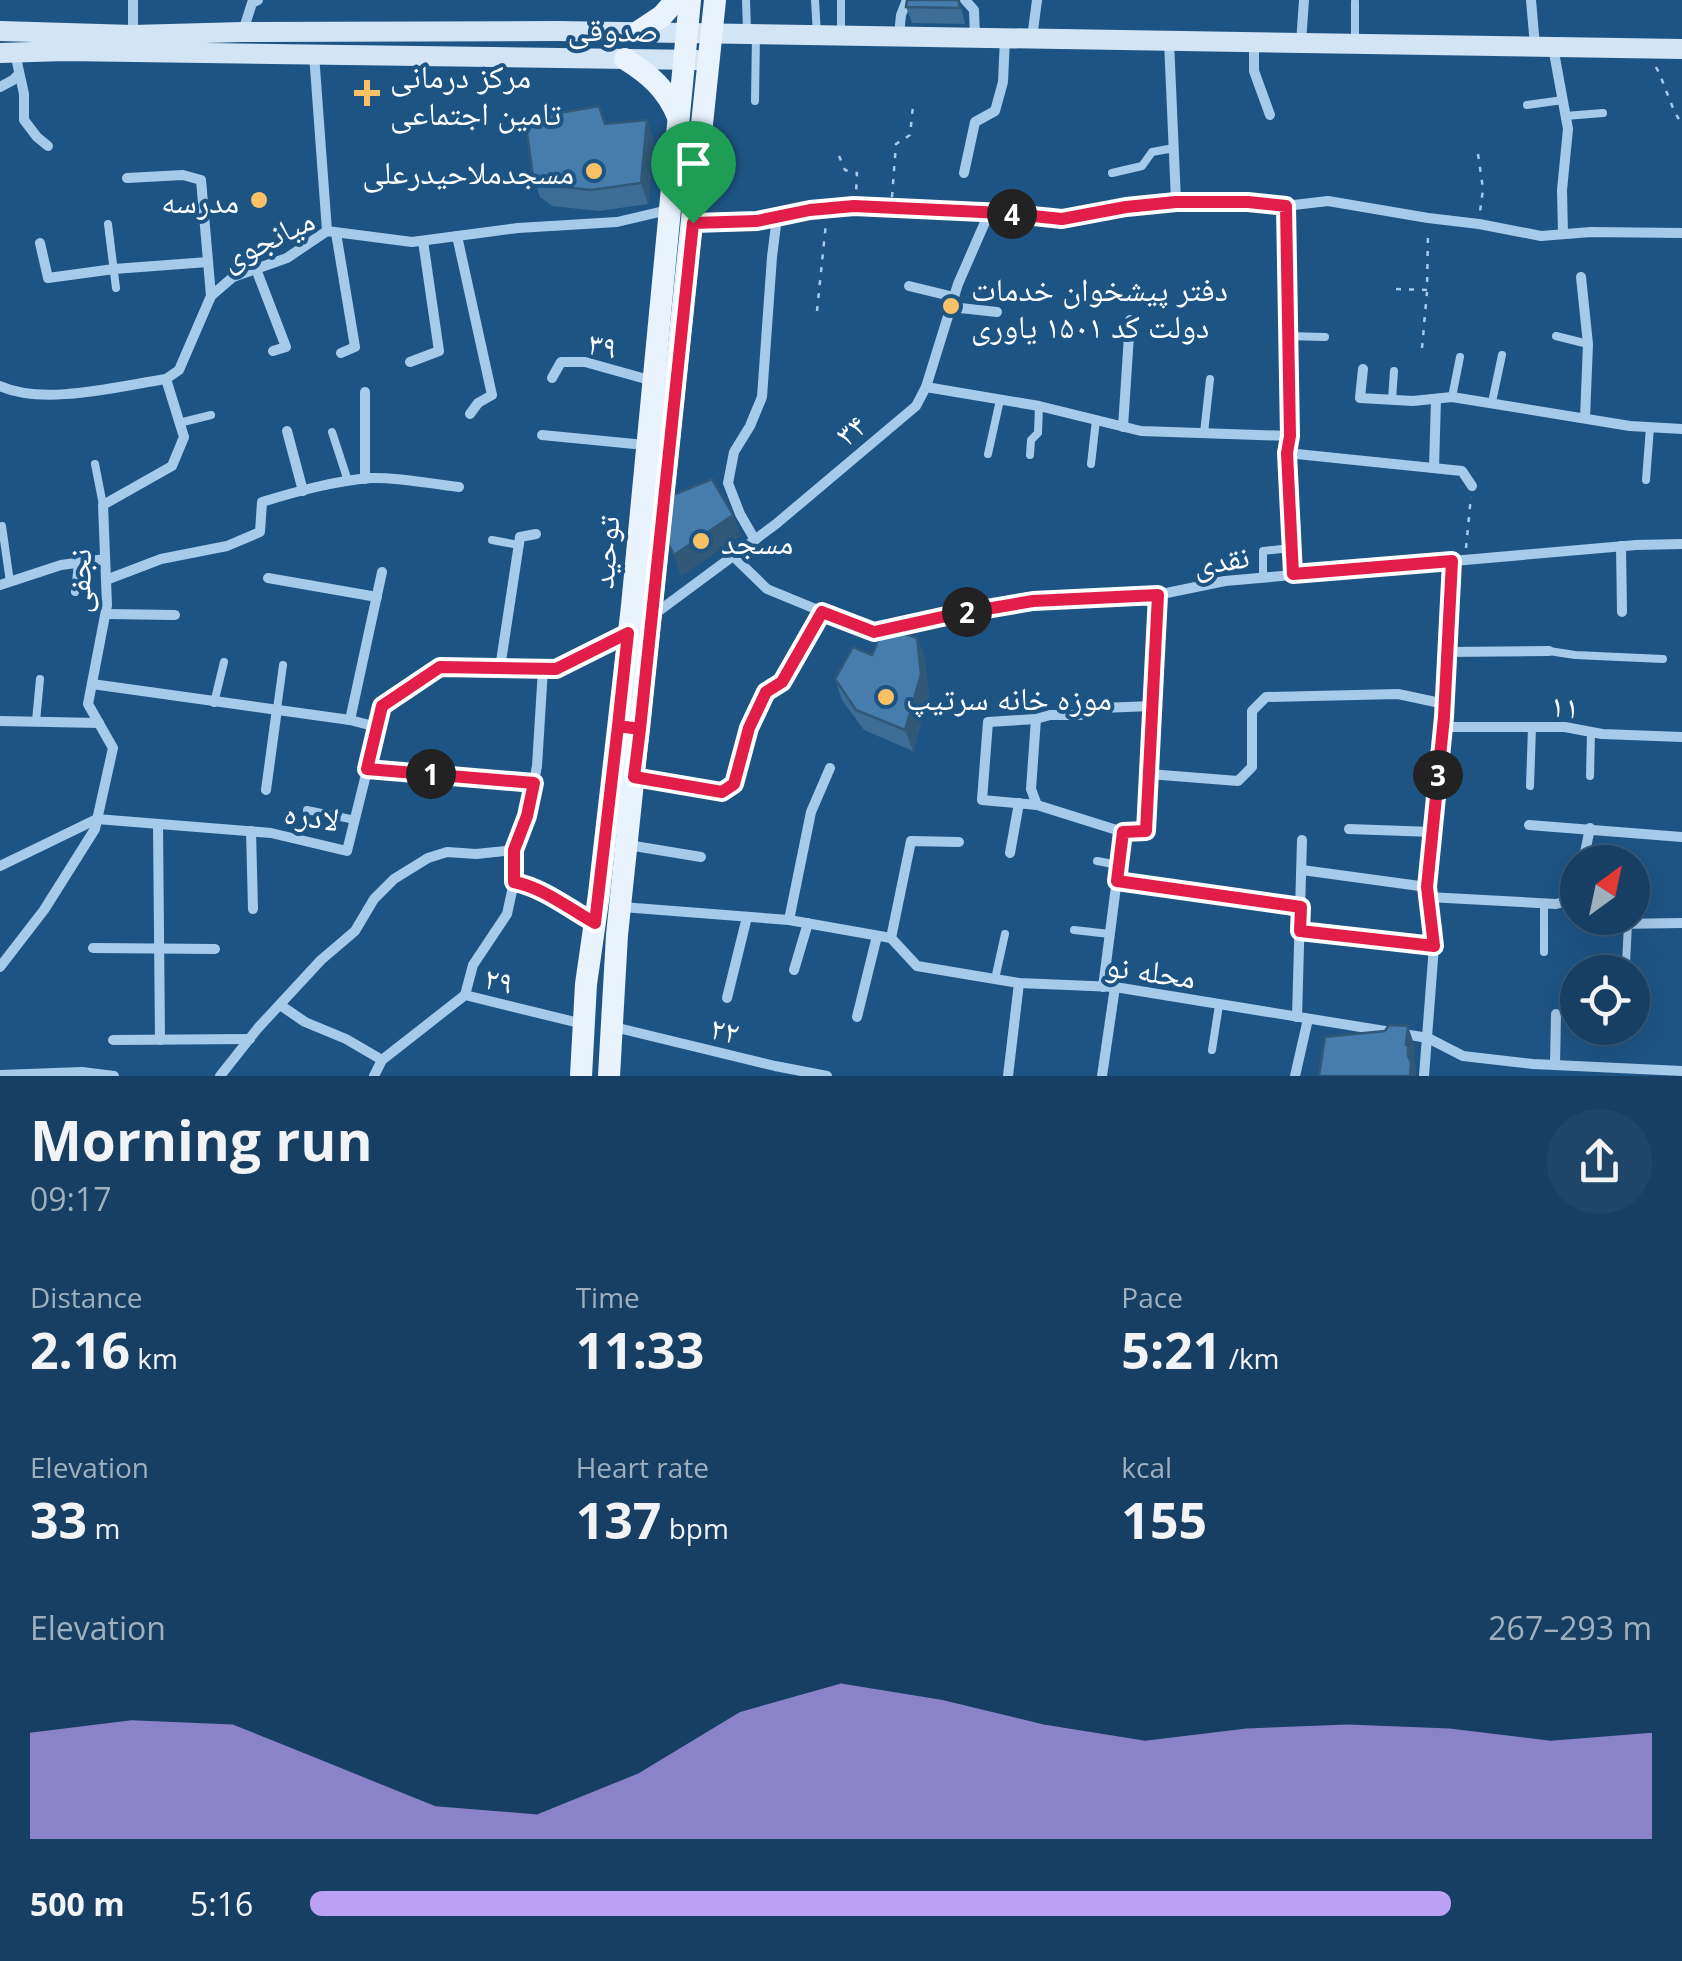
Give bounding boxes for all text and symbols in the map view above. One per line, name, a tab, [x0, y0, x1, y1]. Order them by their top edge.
street label: صدوقی	[567, 7, 659, 51]
place label: مرکز درمانی تامین اجتماعی	[390, 54, 561, 134]
marker: مرکز درمانی تامین اجتماعی	[354, 80, 380, 106]
pin	[651, 121, 736, 224]
icon: arrive	[666, 136, 721, 191]
place label: مسجدملاحیدرعلی	[362, 150, 574, 193]
marker: مسجدملاحیدرعلی	[583, 160, 605, 182]
place label: مدرسه	[161, 179, 239, 222]
marker: مدرسه	[248, 189, 270, 211]
pin: 4	[987, 189, 1037, 239]
text: 4	[1004, 195, 1020, 233]
street label: میانجوی	[213, 197, 321, 279]
place label: دفتر پیشخوان خدمات دولت کد ۱۵۰۱ یاوری	[971, 267, 1228, 347]
marker: دفتر پیشخوان خدمات دولت کد ۱۵۰۱ یاوری	[940, 295, 962, 317]
street label: ۳۹	[585, 320, 621, 368]
street label: ۳۴	[825, 403, 875, 455]
street label: توحید	[579, 514, 629, 590]
place label: مسجد	[721, 520, 793, 563]
marker: مسجد	[690, 530, 712, 552]
street label: نقدی	[1190, 533, 1252, 585]
street label: نجفی	[56, 548, 100, 614]
pin: 2	[942, 587, 992, 637]
text: 2	[959, 593, 975, 631]
place label: موزه خانه سرتیپ	[906, 676, 1112, 719]
street label: ۱۱	[1549, 682, 1581, 728]
marker: موزه خانه سرتیپ	[875, 686, 897, 708]
pin: 1	[406, 749, 456, 799]
pin: 3	[1413, 750, 1463, 800]
text: 1	[423, 755, 439, 793]
text: 3	[1430, 756, 1446, 794]
street label: لادره	[281, 789, 343, 841]
north arrow	[1560, 845, 1650, 935]
map controls	[1560, 845, 1650, 1045]
street label: محله نو	[1103, 942, 1199, 998]
street label: ۲۹	[480, 955, 518, 1003]
button: locate	[1560, 955, 1650, 1045]
street label: ۲۲	[706, 1005, 744, 1053]
text: Morning run	[30, 1102, 373, 1177]
button: share	[1547, 1109, 1652, 1214]
text: 09:17	[30, 1177, 112, 1220]
text: Distance	[30, 1278, 143, 1316]
text: Time	[576, 1278, 640, 1316]
text: Pace	[1121, 1278, 1183, 1316]
text: 2.16	[30, 1316, 130, 1384]
text: 11:33	[576, 1316, 704, 1384]
text: 5:21	[1121, 1316, 1221, 1384]
text: km	[130, 1339, 178, 1377]
text: /km	[1221, 1339, 1280, 1377]
text: Elevation	[30, 1448, 149, 1486]
text: Heart rate	[576, 1448, 709, 1486]
text: kcal	[1121, 1448, 1172, 1486]
text: 33	[30, 1486, 87, 1554]
text: 137	[576, 1486, 661, 1554]
text: 155	[1121, 1486, 1207, 1554]
text: m	[87, 1509, 120, 1547]
text: bpm	[661, 1509, 729, 1547]
text: Elevation	[30, 1606, 166, 1649]
text: 267–293 m	[1488, 1606, 1652, 1649]
text: 500 m	[30, 1882, 125, 1925]
text: 5:16	[190, 1882, 253, 1925]

